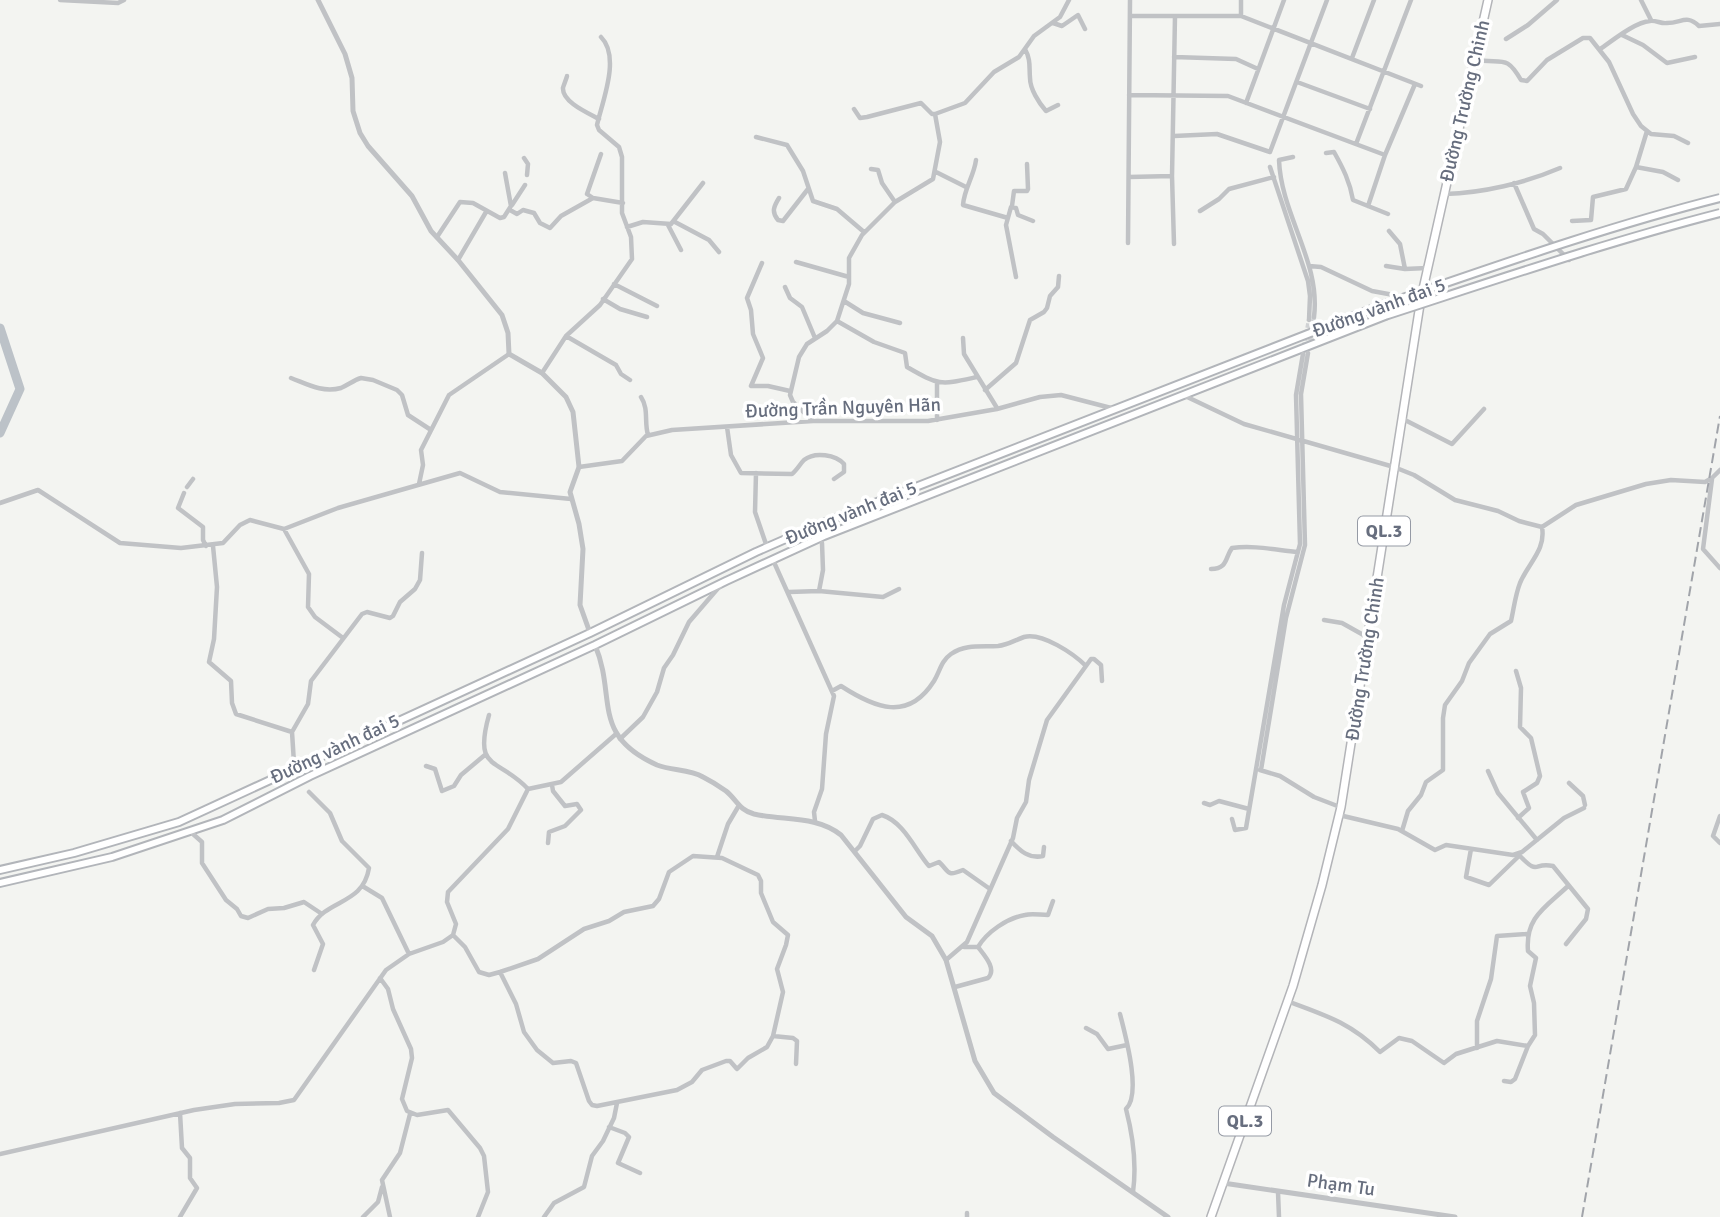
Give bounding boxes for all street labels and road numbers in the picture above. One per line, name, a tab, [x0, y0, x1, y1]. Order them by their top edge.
street label: Đường Trường Chinh	[1435, 18, 1495, 184]
street label: Đường vành đai 5	[1309, 273, 1449, 343]
street label: Đường Trần Nguyên Hãn	[745, 393, 941, 423]
street label: Đường vành đai 5	[782, 476, 920, 550]
road number: QL.3	[1358, 516, 1410, 546]
street label: Đường Trường Chinh	[1340, 575, 1390, 743]
street label: Đường vành đai 5	[266, 709, 404, 789]
road number: QL.3	[1219, 1106, 1271, 1136]
street label: Phạm Tu	[1306, 1168, 1376, 1202]

